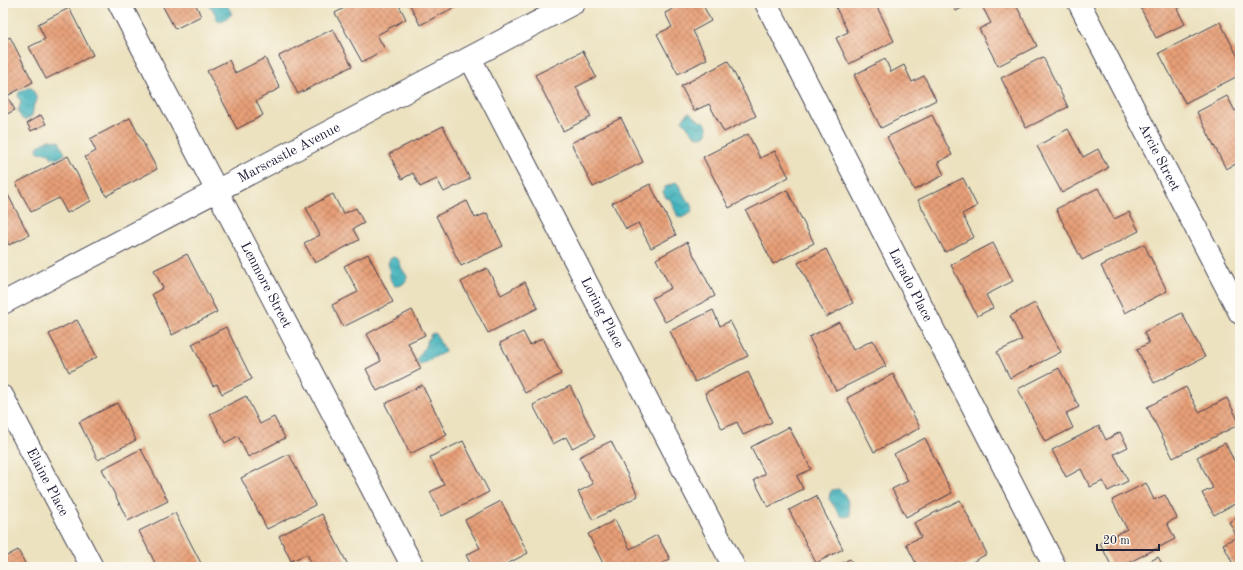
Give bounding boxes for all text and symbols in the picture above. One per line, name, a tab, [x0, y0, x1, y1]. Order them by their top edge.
street label: Marscastle Avenue	[236, 120, 342, 185]
street label: Arcie Street	[1136, 121, 1182, 194]
street label: Lenmore Street	[238, 240, 294, 330]
street label: Larado Place	[886, 246, 935, 324]
street label: Loring Place	[578, 275, 626, 350]
street label: Elaine Place	[24, 446, 71, 518]
scale bar	[1097, 526, 1159, 552]
text: 20 m	[1103, 535, 1130, 547]

